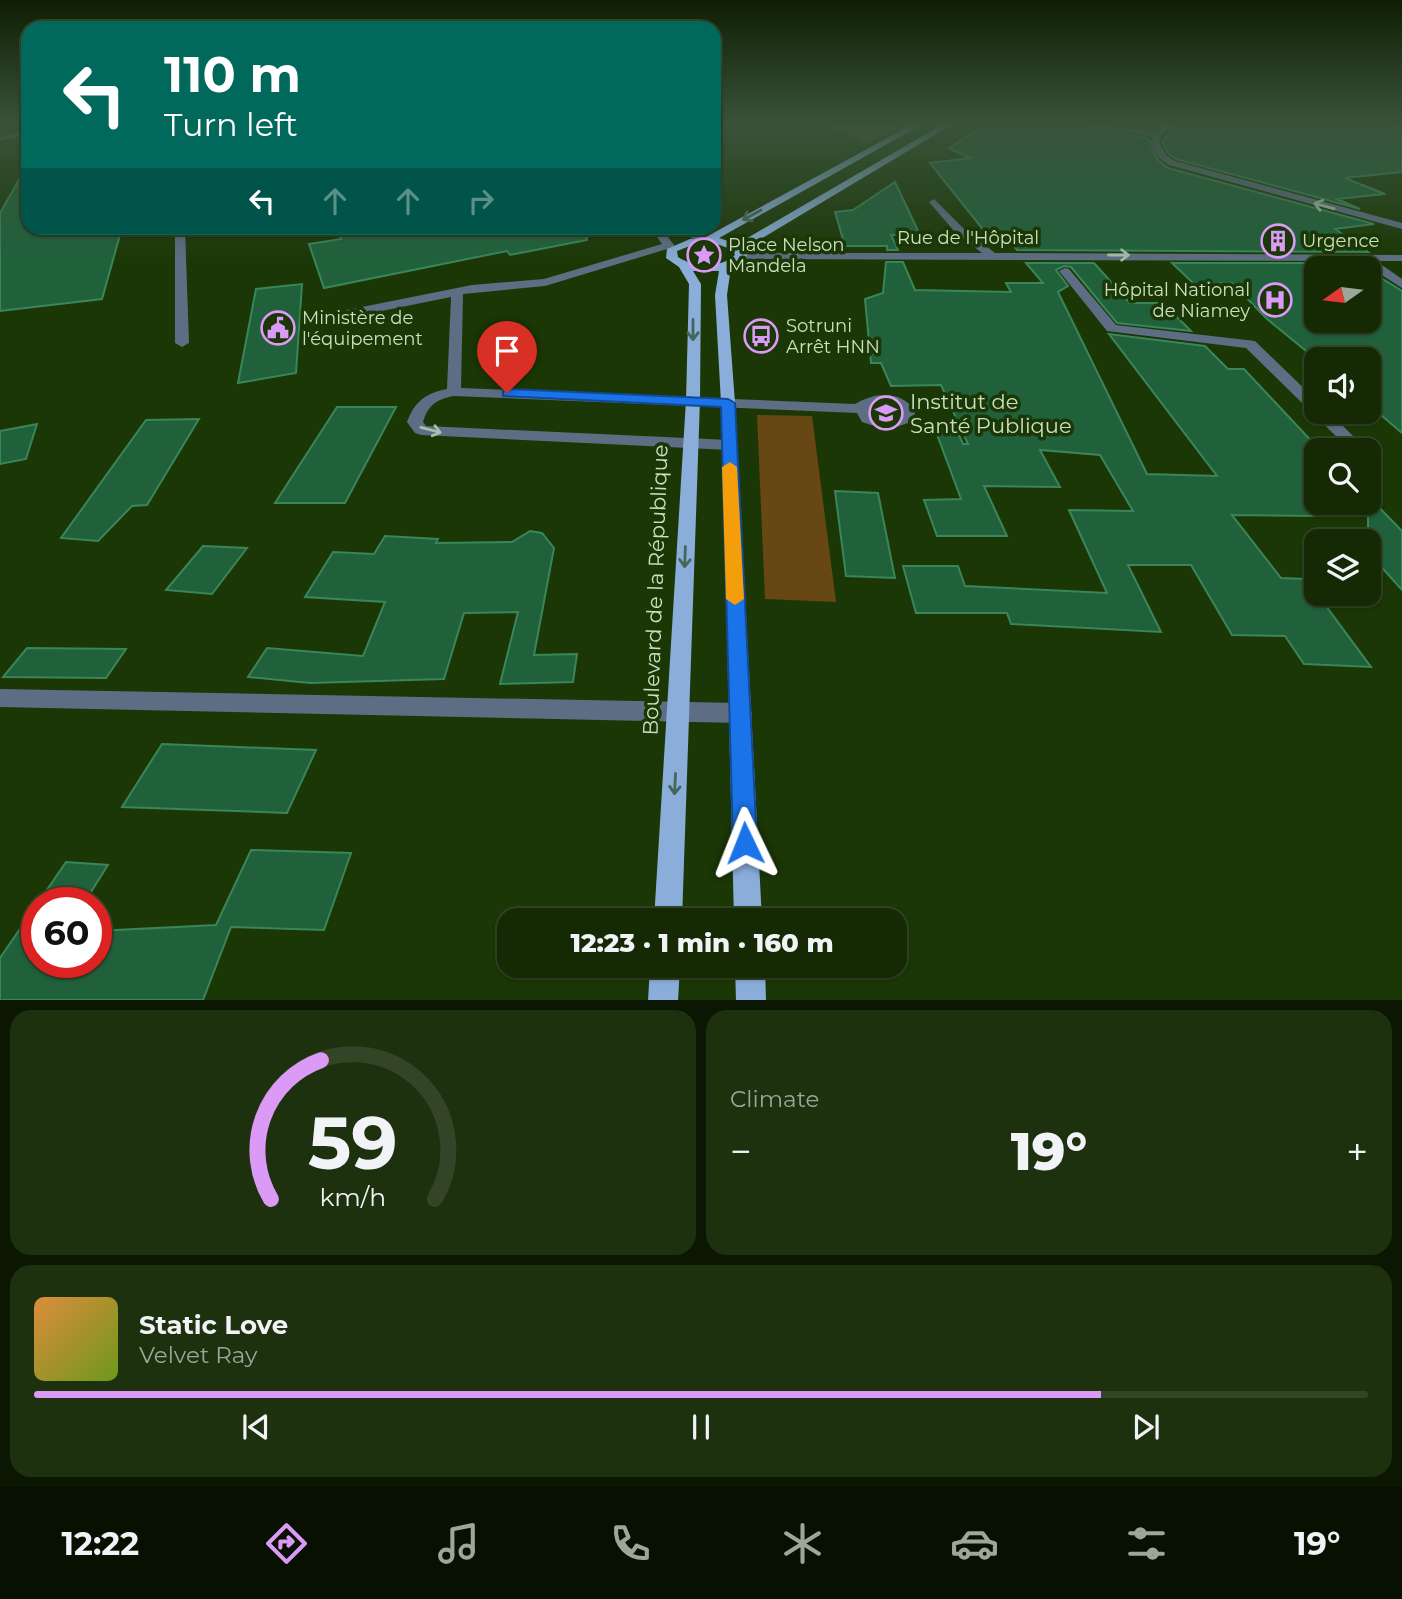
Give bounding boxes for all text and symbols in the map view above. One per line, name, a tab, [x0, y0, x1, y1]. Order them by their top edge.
text: 110 m	[164, 45, 301, 104]
icon: left	[49, 49, 140, 140]
text: Turn left	[164, 105, 298, 144]
icon: left	[243, 182, 281, 220]
icon: ahead	[316, 182, 354, 220]
icon: ahead	[389, 182, 427, 220]
icon: right	[462, 182, 500, 220]
one-way arrow	[1313, 198, 1335, 211]
one-way arrow	[742, 209, 763, 222]
building icon: Urgence	[1259, 222, 1297, 260]
street label: Rue de l'Hôpital	[897, 227, 1039, 249]
place label: Urgence	[1302, 230, 1380, 252]
place label: Place Nelson Mandela	[728, 234, 845, 277]
place icon: Place Nelson Mandela	[685, 236, 723, 274]
one-way arrow	[1107, 248, 1130, 262]
north arrow	[1304, 256, 1381, 332]
map controls	[1304, 256, 1381, 606]
place label: Hôpital National de Niamey	[1104, 279, 1250, 322]
hospital icon: Hôpital National de Niamey	[1256, 281, 1294, 319]
place label: Ministère de l'équipement	[302, 307, 423, 350]
public building icon: Ministère de l'équipement	[259, 309, 297, 347]
place label: Sotruni Arrêt HNN	[786, 315, 880, 358]
bus stop icon: Sotruni Arrêt HNN	[742, 317, 780, 355]
one-way arrow	[686, 318, 700, 341]
pin	[477, 321, 537, 393]
icon: arrive	[488, 332, 526, 370]
button: sound	[1304, 347, 1381, 424]
place label: Institut de Santé Publique	[910, 389, 1072, 438]
school or university icon: Institut de Santé Publique	[867, 394, 905, 432]
one-way arrow	[419, 424, 441, 437]
button: search	[1304, 438, 1381, 515]
street label: Boulevard de la République	[637, 444, 673, 736]
button: layers	[1304, 529, 1381, 606]
one-way arrow	[678, 545, 691, 568]
one-way arrow	[668, 773, 681, 796]
position arrow	[708, 806, 782, 880]
speed limit sign: 60	[21, 887, 112, 978]
text: 12:23 · 1 min · 160 m	[570, 927, 834, 959]
text: Climate	[730, 1085, 819, 1113]
text: 59	[308, 1099, 398, 1187]
text: 19°	[1011, 1120, 1087, 1183]
text: −	[730, 1128, 752, 1175]
text: +	[1346, 1128, 1368, 1175]
text: km/h	[320, 1181, 386, 1211]
text: Static Love	[139, 1309, 288, 1341]
text: Velvet Ray	[139, 1341, 257, 1369]
icon: previous	[237, 1408, 275, 1446]
icon: pause	[682, 1408, 720, 1446]
icon: next	[1127, 1408, 1165, 1446]
icon: directions	[262, 1519, 311, 1568]
icon: music	[434, 1519, 483, 1568]
icon: phone	[606, 1519, 655, 1568]
icon: climate	[778, 1519, 827, 1568]
icon: car	[950, 1519, 999, 1568]
icon: filters	[1122, 1519, 1171, 1568]
text: 12:22	[62, 1524, 139, 1563]
text: 19°	[1294, 1524, 1340, 1563]

